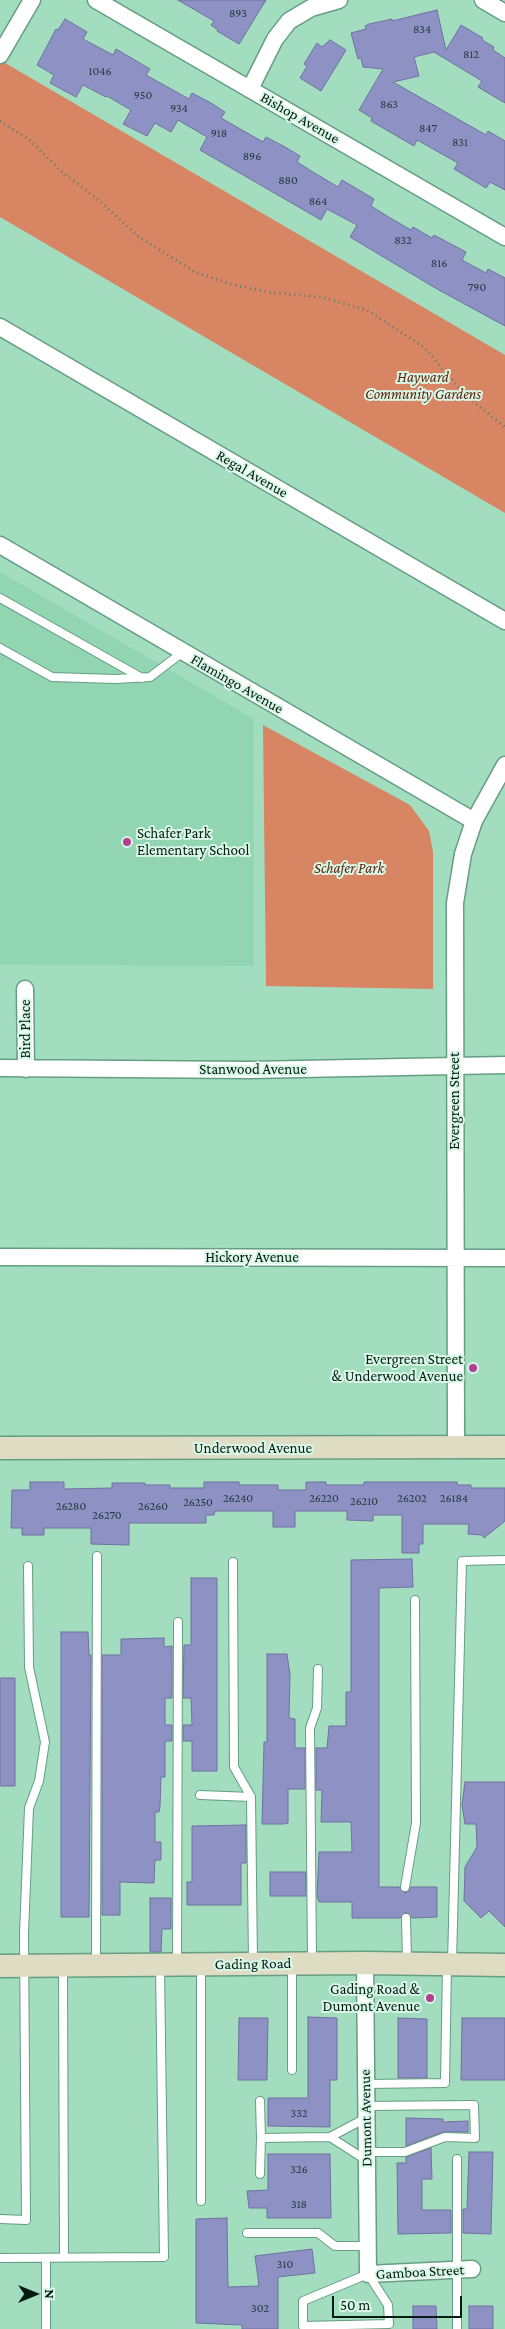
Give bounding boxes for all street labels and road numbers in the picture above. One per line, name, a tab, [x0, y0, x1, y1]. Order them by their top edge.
street label: Bishop Avenue	[257, 88, 343, 148]
street label: Regal Avenue	[213, 446, 291, 502]
street label: Flamingo Avenue	[187, 650, 287, 718]
street label: Bird Place	[16, 999, 34, 1059]
street label: Evergreen Street	[445, 1052, 463, 1150]
street label: Stanwood Avenue	[199, 1060, 307, 1078]
street label: Hickory Avenue	[205, 1248, 299, 1266]
street label: Underwood Avenue	[194, 1439, 312, 1457]
street label: Gading Road	[214, 1954, 292, 1974]
street label: Dumont Avenue	[356, 2069, 376, 2167]
street label: Gamboa Street	[375, 2261, 465, 2283]

